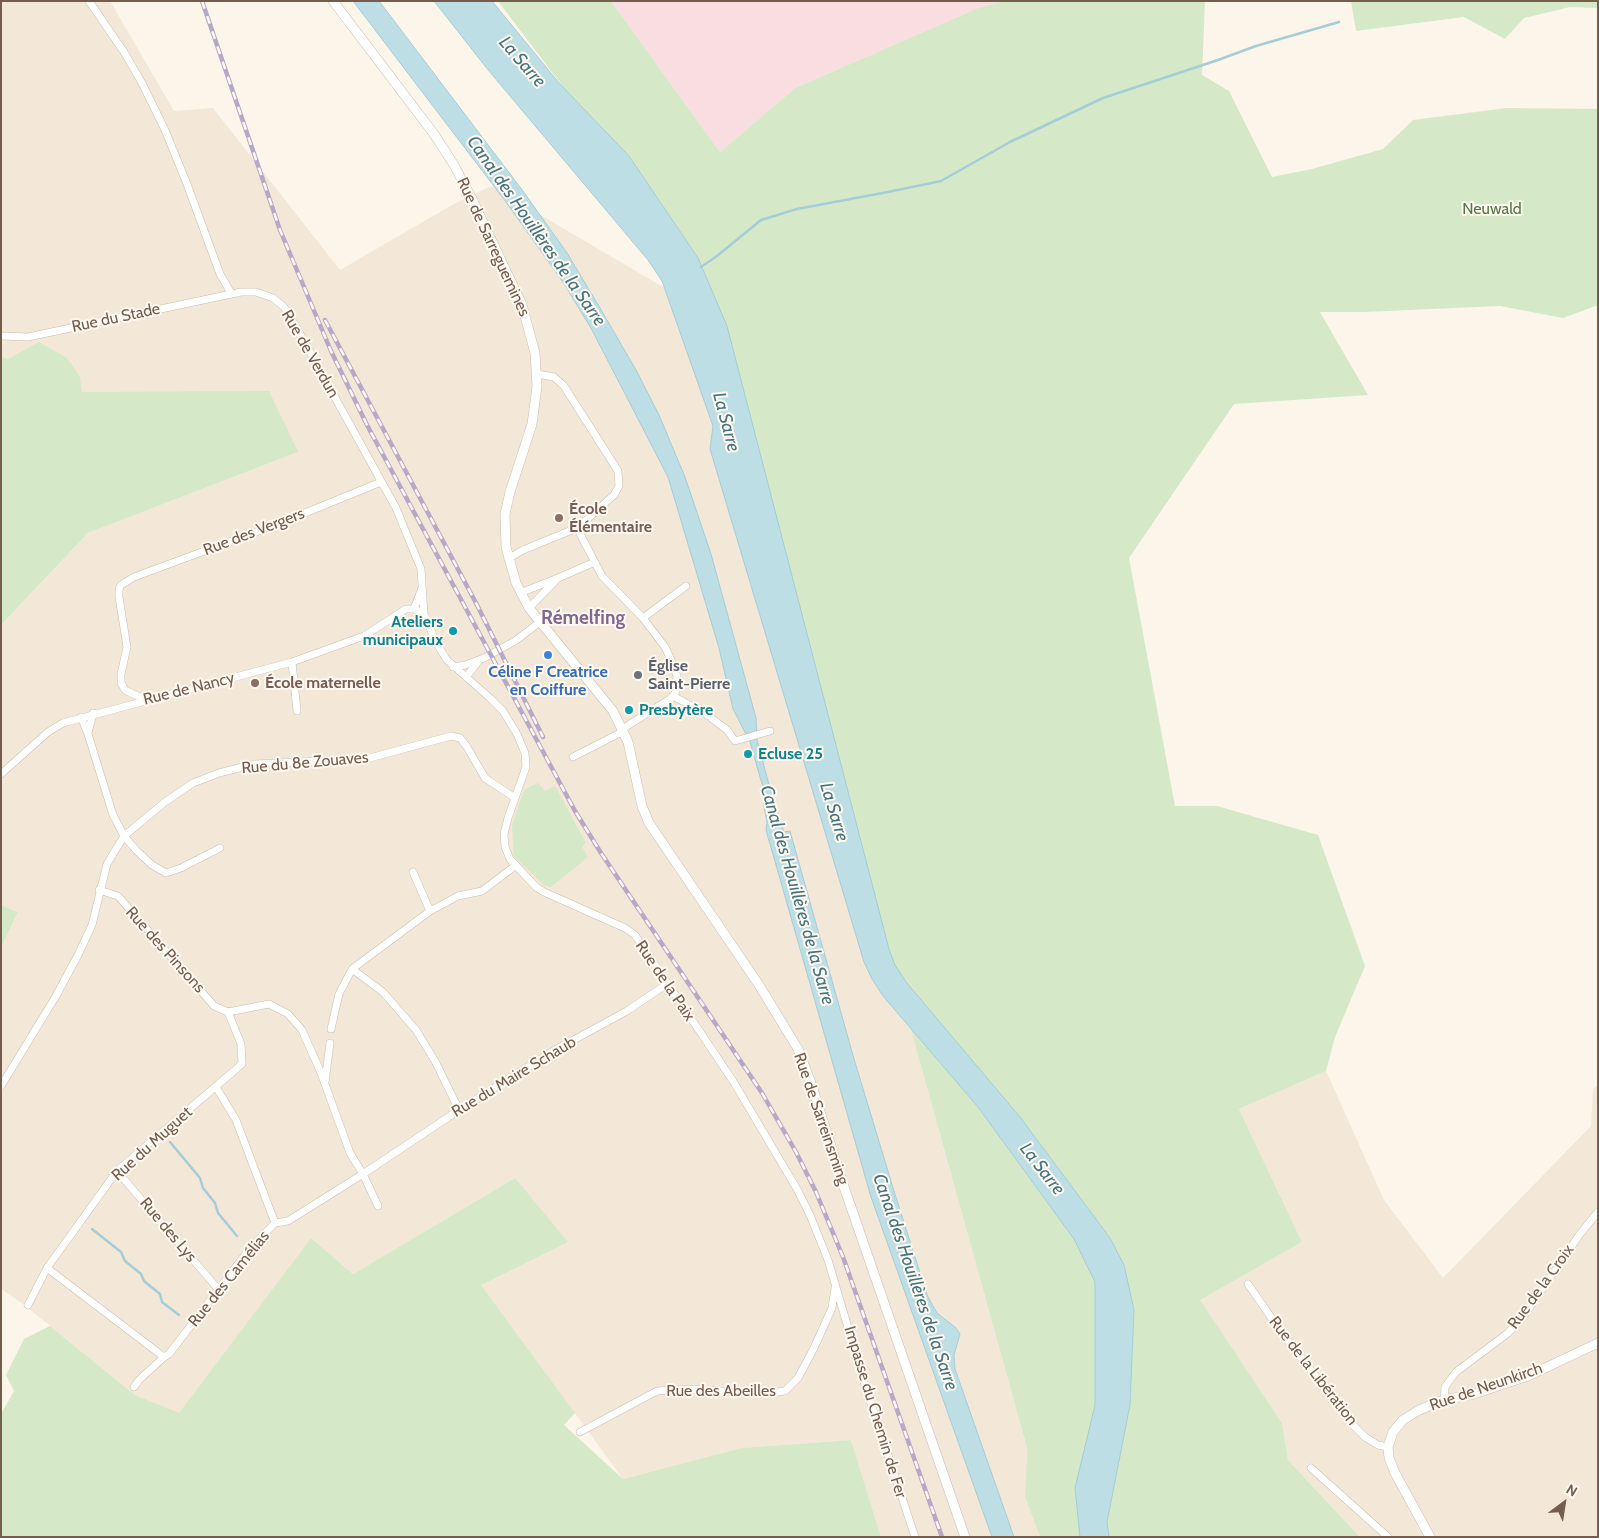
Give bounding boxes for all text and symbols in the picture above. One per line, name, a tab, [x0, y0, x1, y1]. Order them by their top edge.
water label: La Sarre	[494, 32, 550, 92]
water label: Canal des Houillères de la Sarre	[462, 132, 610, 330]
street label: Rue de Sarreguemines	[452, 174, 534, 320]
park label: Neuwald	[1462, 199, 1522, 219]
street label: Rue du Stade	[70, 299, 162, 337]
street label: Rue de Verdun	[277, 307, 343, 401]
water label: La Sarre	[708, 390, 744, 454]
place label: École Élémentaire	[569, 499, 652, 537]
street label: Rue des Vergers	[201, 504, 307, 560]
marker: École Élémentaire	[553, 512, 565, 524]
district label: Rémelfing	[541, 607, 625, 629]
place label: Ateliers municipaux	[363, 612, 443, 650]
marker: Ateliers municipaux	[447, 625, 459, 637]
marker: Céline F Creatrice en Coiffure	[542, 649, 554, 661]
place label: Église Saint-Pierre	[648, 656, 730, 694]
place label: Céline F Creatrice en Coiffure	[488, 662, 608, 700]
street label: Rue de Nancy	[141, 668, 237, 710]
marker: Église Saint-Pierre	[632, 669, 644, 681]
place label: École maternelle	[265, 673, 381, 693]
marker: École maternelle	[249, 677, 261, 689]
place label: Presbytère	[639, 700, 713, 720]
marker: Presbytère	[623, 704, 635, 716]
place label: Ecluse 25	[758, 744, 823, 764]
street label: Rue du 8e Zouaves	[241, 748, 369, 778]
marker: Ecluse 25	[742, 748, 754, 760]
water label: La Sarre	[815, 780, 853, 844]
water label: Canal des Houillères de la Sarre	[755, 783, 839, 1007]
street label: Rue des Pinsons	[121, 903, 209, 997]
street label: Rue de la Paix	[631, 937, 699, 1025]
street label: Rue du Maire Schaub	[448, 1032, 580, 1122]
street label: Rue de Sarreinsming	[789, 1050, 853, 1188]
street label: Rue du Muguet	[108, 1103, 196, 1185]
water label: La Sarre	[1015, 1139, 1069, 1199]
water label: Canal des Houillères de la Sarre	[868, 1171, 962, 1393]
street label: Rue des Lys	[135, 1194, 201, 1266]
street label: Rue des Camélias	[184, 1227, 274, 1331]
street label: Rue de la Croix	[1504, 1241, 1578, 1333]
street label: Rue de la Libération	[1265, 1313, 1361, 1429]
street label: Impasse du Chemin de Fer	[840, 1324, 910, 1500]
street label: Rue de Neunkirch	[1427, 1359, 1545, 1415]
street label: Rue des Abeilles	[666, 1381, 776, 1401]
north arrow	[1539, 1478, 1589, 1528]
text: N	[1563, 1480, 1581, 1500]

